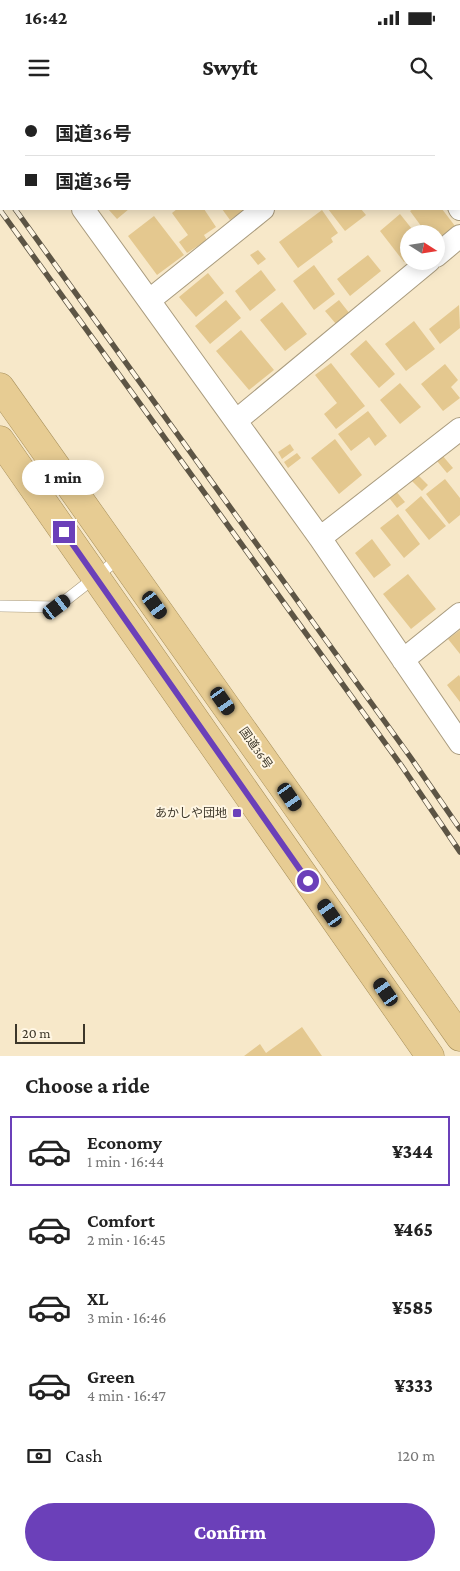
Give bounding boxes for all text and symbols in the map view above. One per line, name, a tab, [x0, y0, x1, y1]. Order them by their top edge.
text: 16:42	[25, 7, 68, 28]
icon: menu	[25, 54, 53, 82]
icon: search	[407, 54, 435, 82]
text: Swyft	[202, 55, 258, 80]
text: 国道36号	[55, 123, 132, 144]
text: 国道36号	[55, 171, 132, 192]
north arrow	[400, 225, 445, 270]
map controls	[400, 225, 445, 270]
callout: 1 min	[23, 460, 105, 494]
text: 1 min	[44, 469, 82, 486]
route end	[53, 521, 75, 543]
car	[140, 588, 169, 622]
car	[40, 592, 73, 622]
car	[208, 684, 237, 718]
street label: 国道36号	[237, 724, 275, 772]
car	[275, 780, 304, 814]
place label: あかしや団地	[155, 806, 227, 820]
marker: あかしや団地	[231, 807, 243, 819]
route start	[297, 870, 319, 892]
car	[315, 896, 344, 930]
car	[371, 975, 400, 1009]
scale bar	[15, 1021, 85, 1044]
text: 20 m	[22, 1025, 50, 1041]
text: Choose a ride	[25, 1073, 150, 1098]
icon: car	[27, 1129, 72, 1174]
text: Economy	[87, 1132, 162, 1153]
text: ¥344	[392, 1141, 433, 1162]
text: 1 min · 16:44	[87, 1153, 164, 1170]
icon: car	[27, 1207, 72, 1252]
text: Comfort	[87, 1210, 155, 1231]
text: ¥465	[394, 1219, 433, 1240]
text: 2 min · 16:45	[87, 1231, 166, 1248]
icon: car	[27, 1285, 72, 1330]
text: XL	[87, 1288, 109, 1309]
text: ¥585	[392, 1297, 433, 1318]
text: 3 min · 16:46	[87, 1309, 166, 1326]
icon: car	[27, 1363, 72, 1408]
text: Green	[87, 1366, 135, 1387]
text: ¥333	[394, 1375, 433, 1396]
text: 4 min · 16:47	[87, 1387, 166, 1404]
icon: cash	[25, 1442, 53, 1470]
text: Cash	[65, 1445, 103, 1466]
text: 120 m	[397, 1447, 435, 1464]
button: Confirm	[25, 1503, 435, 1561]

